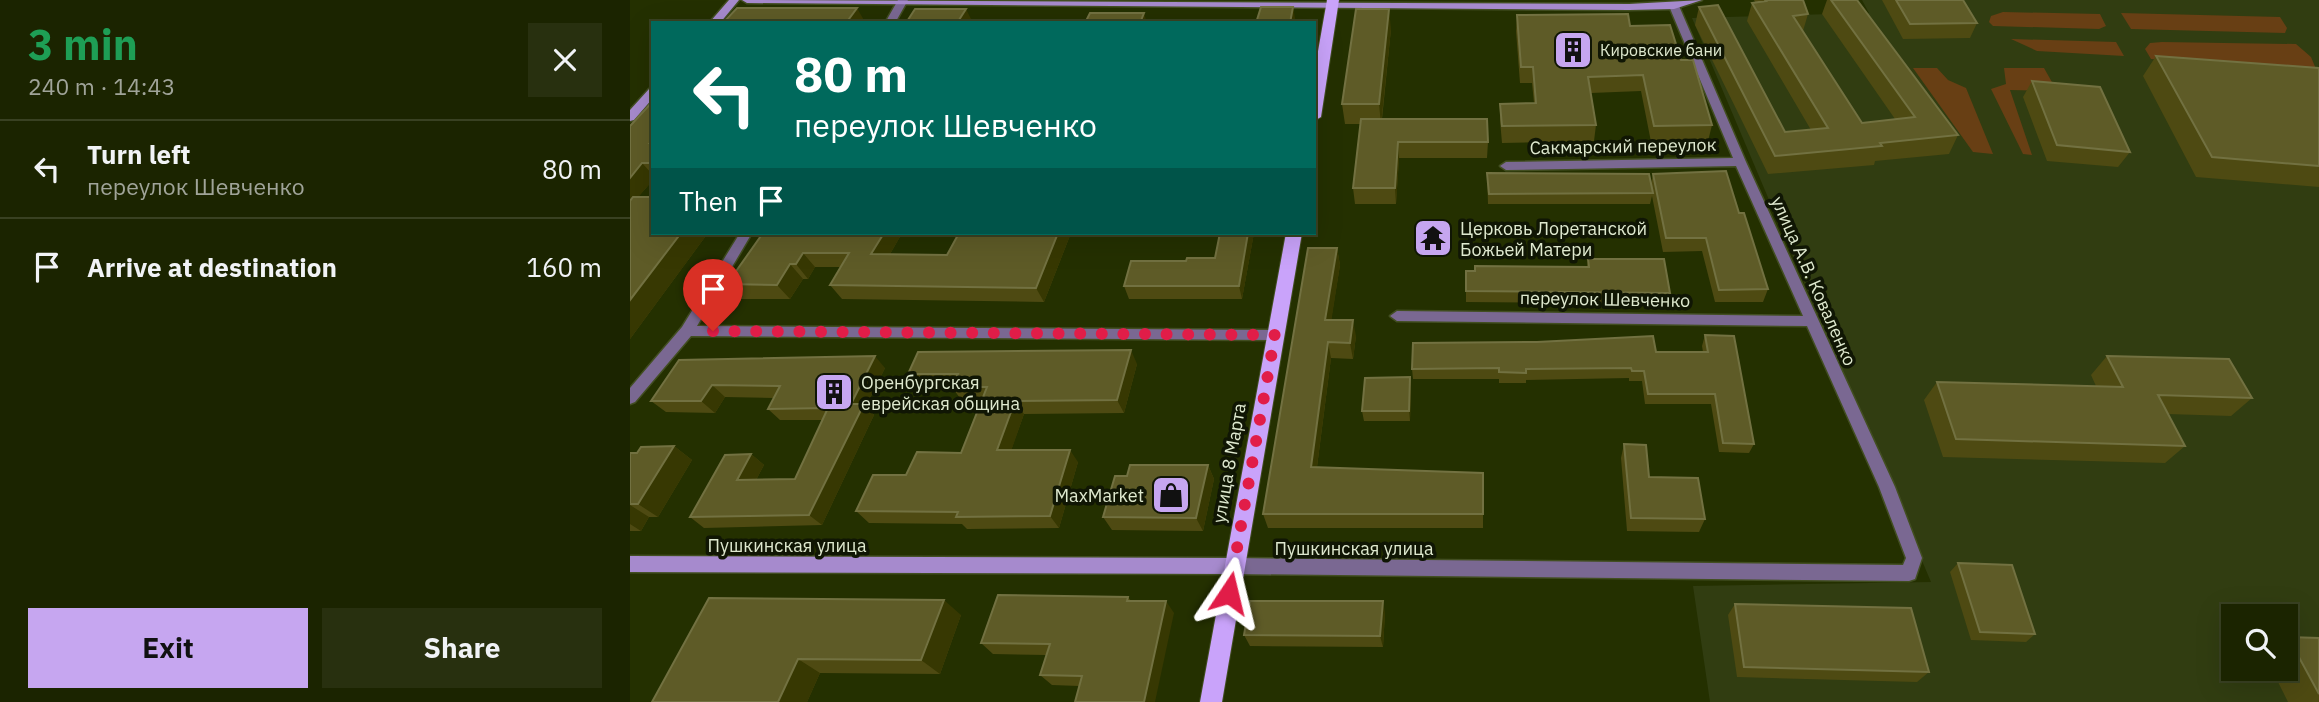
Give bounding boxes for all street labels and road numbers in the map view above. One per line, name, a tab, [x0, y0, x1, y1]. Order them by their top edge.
street label: Сакмарский переулок	[1529, 133, 1717, 159]
street label: улица А.В. Коваленко	[1766, 193, 1862, 369]
street label: переулок Шевченко	[1520, 286, 1690, 312]
street label: улица 8 Марта	[1207, 401, 1251, 525]
street label: Пушкинская улица	[707, 534, 867, 557]
street label: Пушкинская улица	[1274, 537, 1434, 560]

